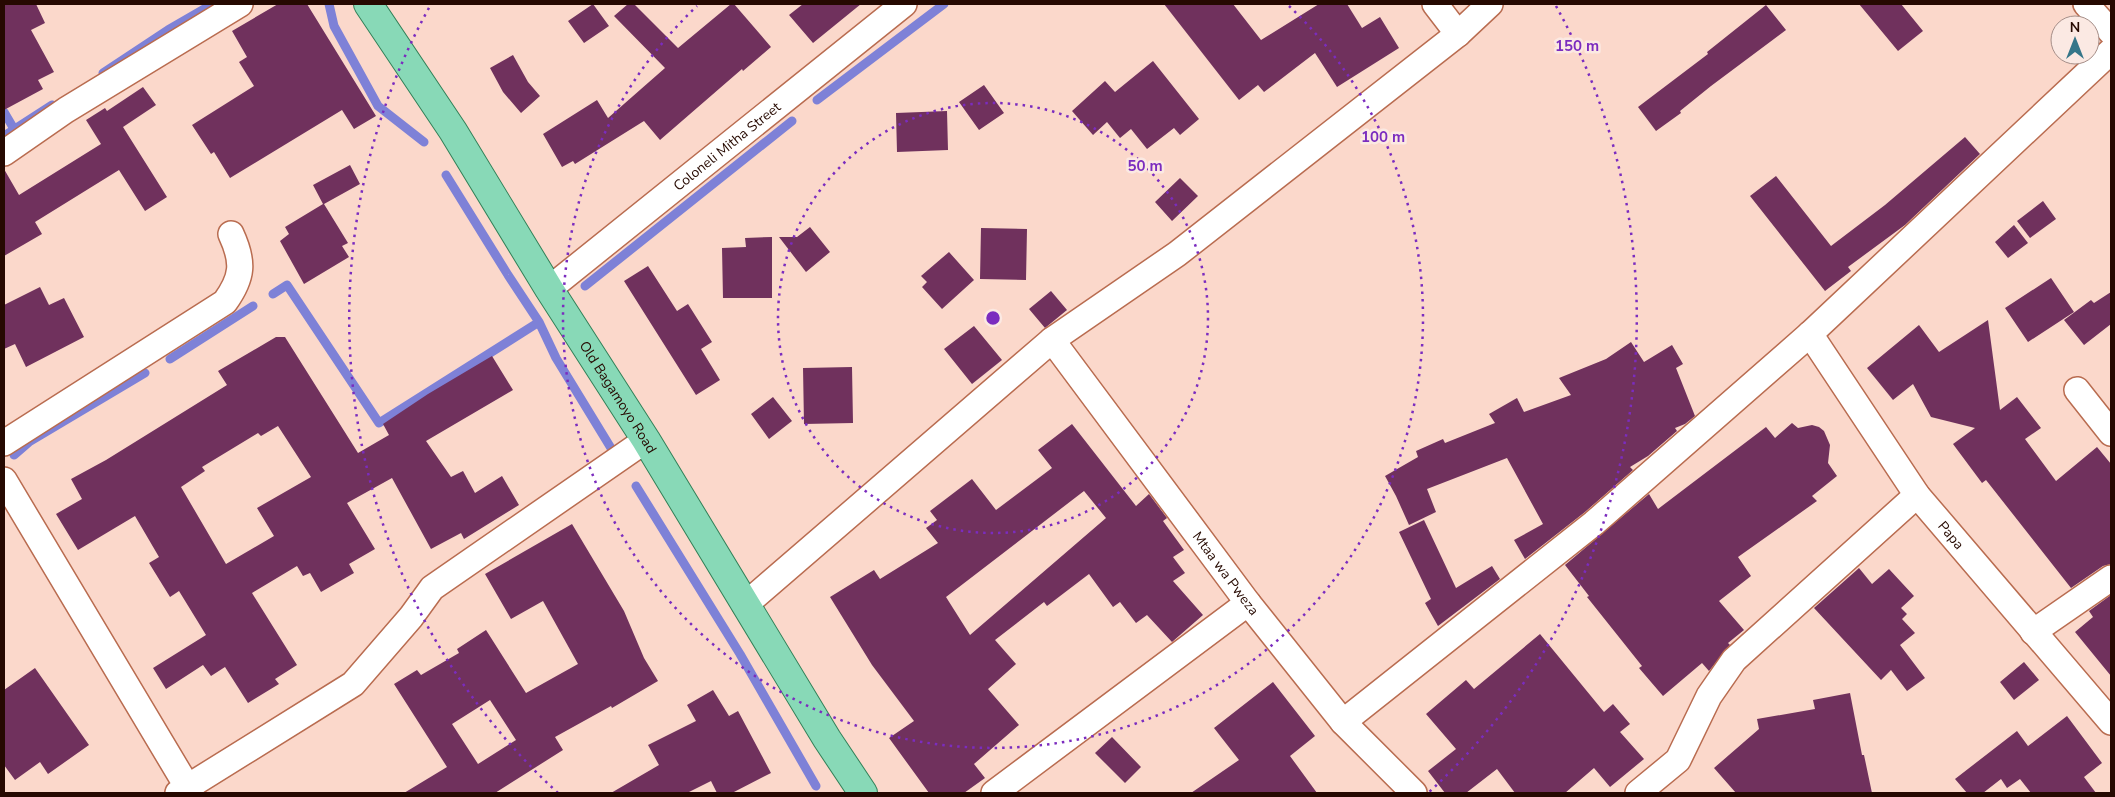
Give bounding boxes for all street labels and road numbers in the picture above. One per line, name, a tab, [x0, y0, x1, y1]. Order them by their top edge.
street label: Coloneli Mitha Street	[669, 97, 784, 195]
street label: Old Bagamoyo Road	[575, 337, 661, 457]
street label: Papa	[1934, 517, 1969, 553]
street label: Mtaa wa Pweza	[1188, 528, 1263, 619]

